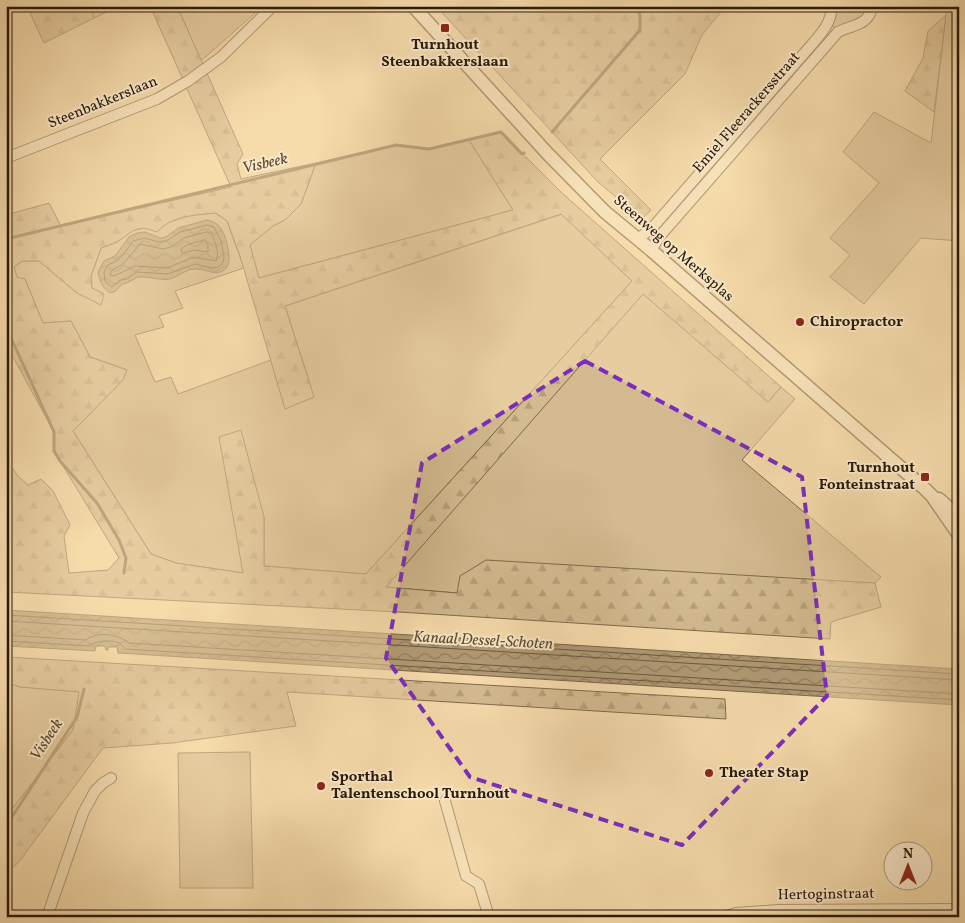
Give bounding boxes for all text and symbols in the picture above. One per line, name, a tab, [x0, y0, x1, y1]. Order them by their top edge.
marker: Turnhout Steenbakkerslaan	[439, 22, 451, 34]
place label: Turnhout Steenbakkerslaan	[381, 35, 509, 73]
street label: Emiel Fleerackersstraat	[688, 48, 806, 178]
street label: Steenbakkerslaan	[45, 71, 161, 135]
water label: Visbeek	[240, 148, 291, 180]
street label: Steenweg op Merksplas	[608, 191, 738, 307]
place label: Chiropractor	[810, 312, 903, 333]
marker: Chiropractor	[794, 316, 806, 328]
place label: Turnhout Fonteinstraat	[819, 458, 915, 496]
marker: Turnhout Fonteinstraat	[919, 471, 931, 483]
water label: Kanaal Dessel-Schoten	[412, 626, 554, 656]
water label: Visbeek	[25, 714, 69, 765]
place label: Theater Stap	[719, 763, 809, 784]
place label: Sporthal Talentenschool Turnhout	[331, 767, 510, 805]
marker: Theater Stap	[703, 767, 715, 779]
marker: Sporthal Talentenschool Turnhout	[315, 780, 327, 792]
north arrow	[882, 840, 932, 890]
text: N	[903, 845, 913, 864]
street label: Hertoginstraat	[777, 884, 875, 906]

